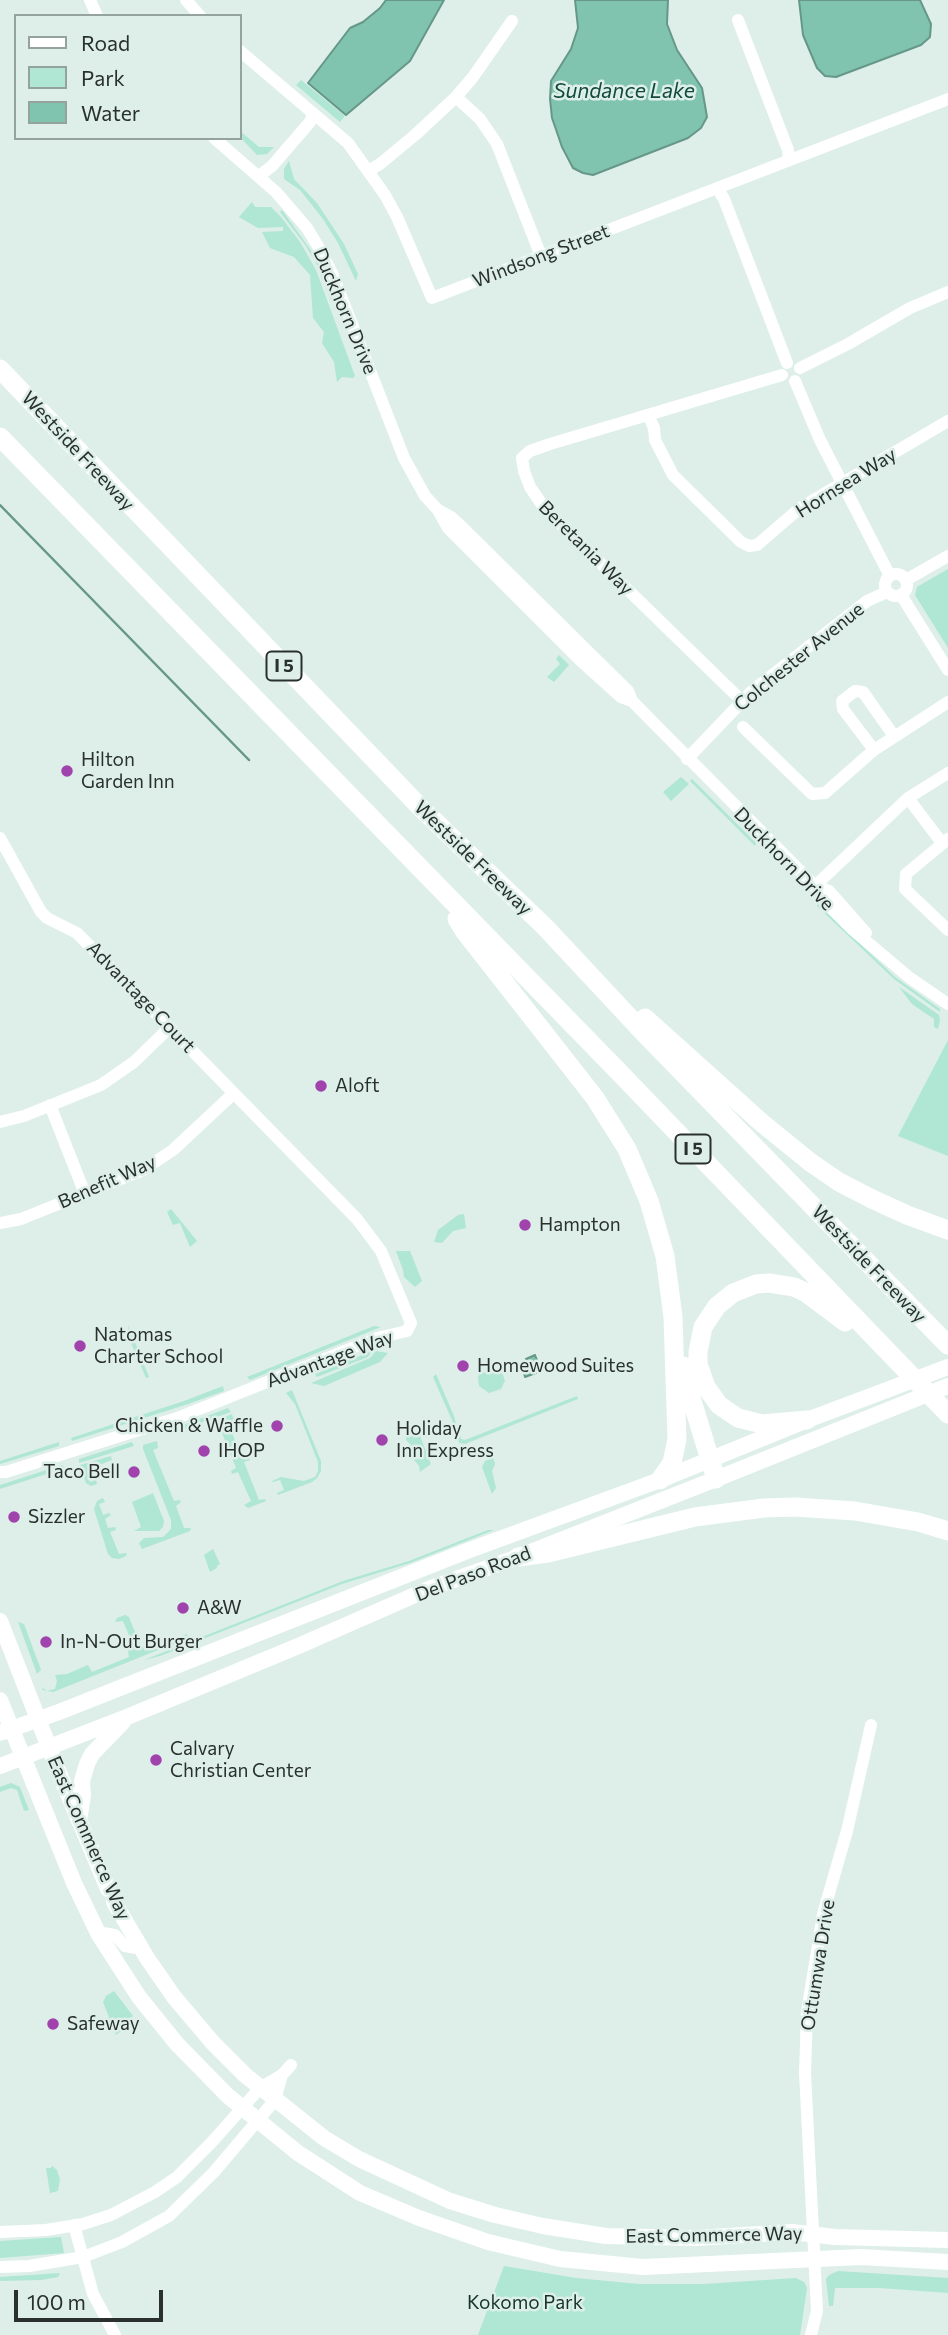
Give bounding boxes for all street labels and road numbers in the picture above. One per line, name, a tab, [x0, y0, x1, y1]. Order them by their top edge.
street label: Windsong Street	[469, 219, 613, 293]
street label: Duckhorn Drive	[308, 245, 382, 377]
street label: Westside Freeway	[17, 387, 139, 515]
street label: Hornsea Way	[792, 443, 900, 523]
street label: Beretania Way	[534, 496, 638, 600]
street label: Colchester Avenue	[730, 598, 868, 716]
road number: I 5	[266, 652, 302, 680]
street label: Westside Freeway	[409, 796, 537, 920]
street label: Duckhorn Drive	[729, 803, 839, 915]
street label: Advantage Court	[82, 937, 200, 1057]
road number: I 5	[676, 1134, 710, 1164]
street label: Benefit Way	[54, 1150, 160, 1214]
street label: Westside Freeway	[807, 1200, 931, 1328]
street label: Advantage Way	[263, 1325, 397, 1393]
street label: Del Paso Road	[412, 1541, 534, 1607]
street label: East Commerce Way	[43, 1753, 135, 1923]
street label: Ottumwa Drive	[796, 1898, 840, 2032]
street label: East Commerce Way	[625, 2222, 803, 2248]

